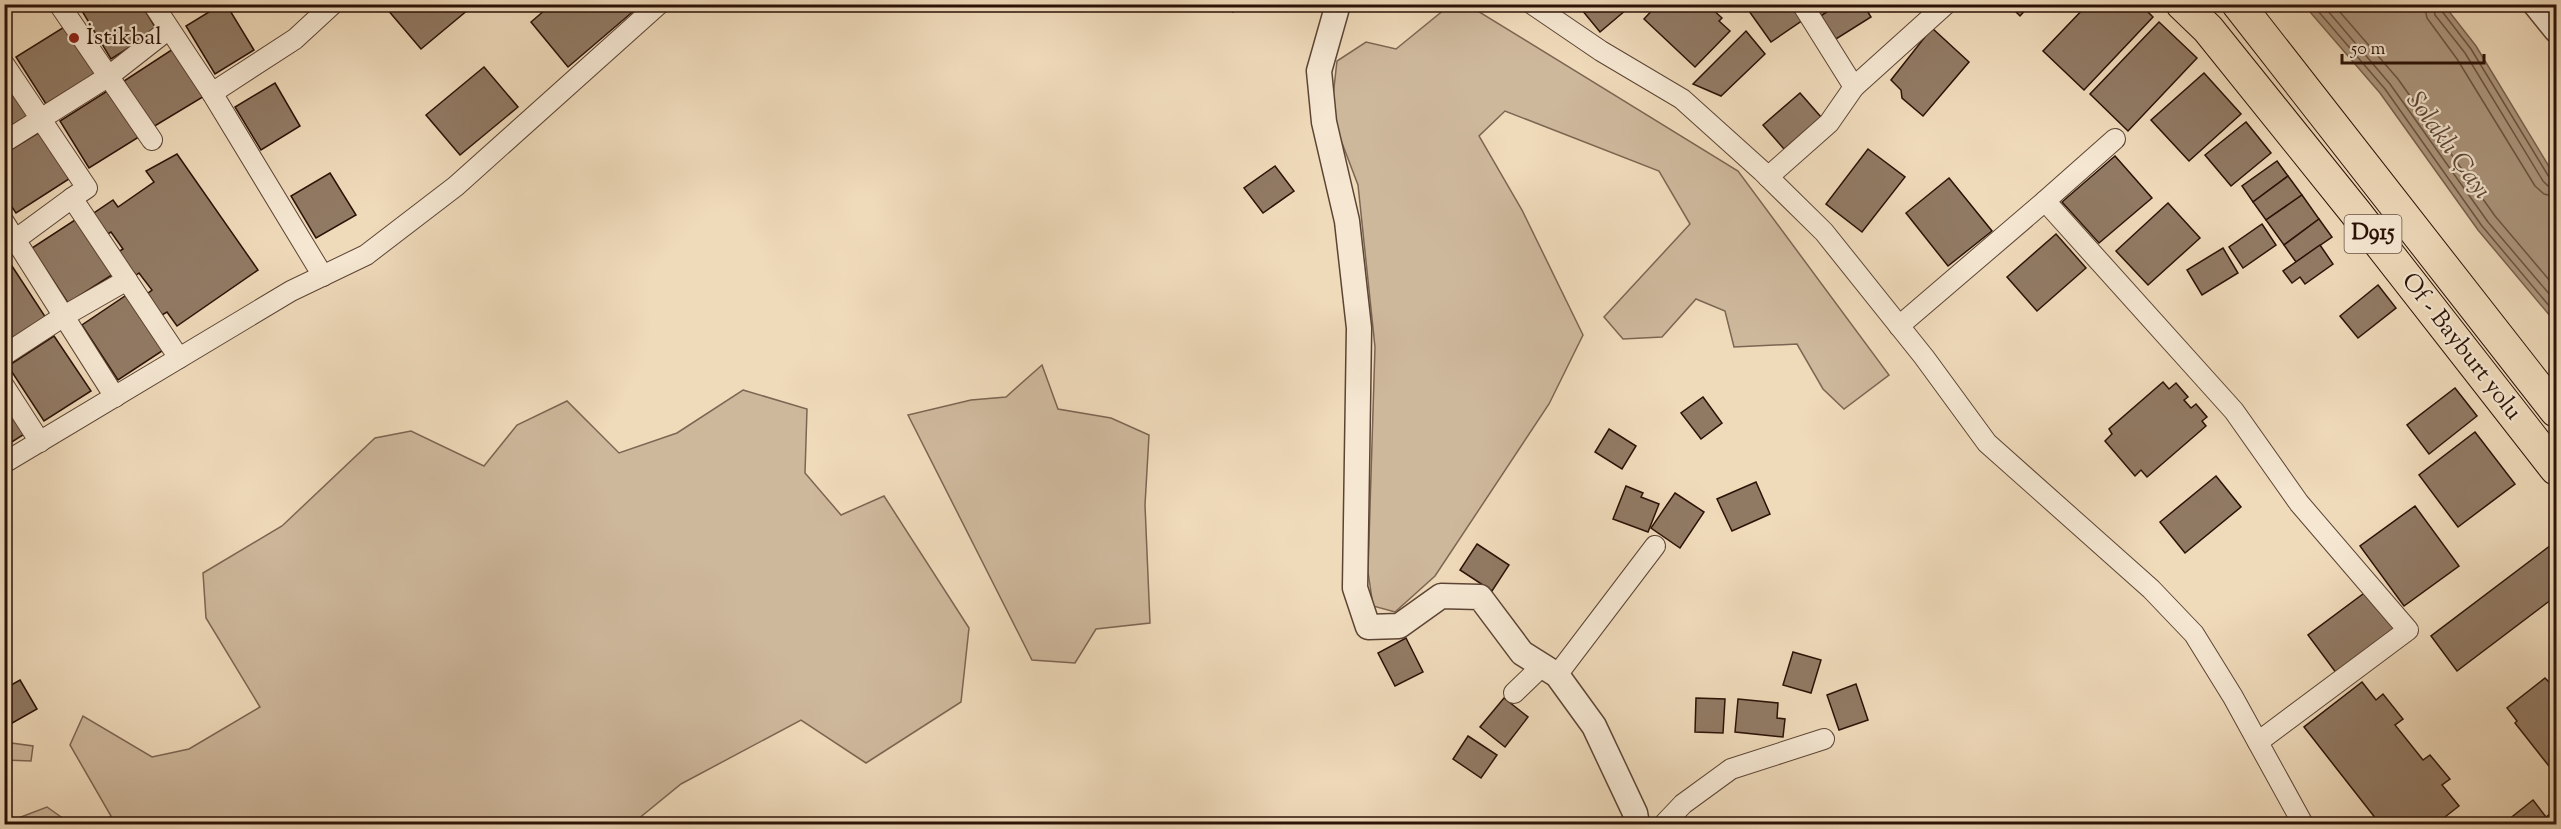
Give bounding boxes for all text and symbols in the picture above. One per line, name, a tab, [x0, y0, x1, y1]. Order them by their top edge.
place label: İstikbal	[86, 21, 162, 55]
scale bar	[2342, 27, 2484, 65]
marker: İstikbal	[67, 31, 81, 45]
text: 50 m	[2350, 37, 2386, 63]
water label: Solaklı Çayı	[2396, 85, 2500, 207]
road number: D915	[2344, 215, 2402, 253]
street label: Of - Bayburt yolu	[2393, 266, 2530, 428]

